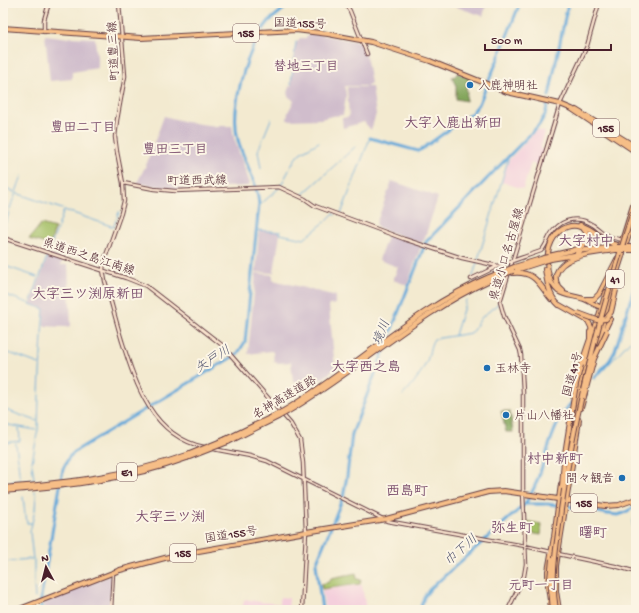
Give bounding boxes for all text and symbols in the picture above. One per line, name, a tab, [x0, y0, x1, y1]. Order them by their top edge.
street label: 国道155号	[273, 16, 327, 33]
street label: 町道豊三線	[105, 21, 124, 81]
road number: 155	[233, 24, 259, 42]
scale bar	[485, 26, 611, 52]
text: 500 m	[491, 35, 523, 49]
district label: 替地三丁目	[273, 59, 339, 75]
place label: 入鹿神明社	[478, 79, 538, 94]
marker: 入鹿神明社	[465, 80, 475, 90]
district label: 大字入鹿出新田	[404, 115, 502, 133]
road number: 155	[593, 119, 619, 137]
district label: 豊田二丁目	[50, 120, 116, 136]
district label: 豊田三丁目	[142, 142, 208, 158]
street label: 町道西武線	[167, 172, 227, 190]
street label: 県道小口名古屋線	[487, 206, 528, 303]
district label: 大字村中	[558, 233, 614, 251]
street label: 県道西之島江南線	[41, 235, 137, 279]
road number: 41	[606, 270, 624, 288]
district label: 大字三ツ渕原新田	[32, 286, 144, 304]
water label: 境川	[370, 318, 394, 348]
water label: 矢戸川	[192, 342, 234, 377]
street label: 国道41号	[560, 350, 587, 399]
district label: 大字西之島	[331, 359, 401, 377]
place label: 玉林寺	[495, 362, 531, 377]
marker: 玉林寺	[482, 363, 492, 373]
street label: 名神高速道路	[250, 373, 320, 423]
place label: 片山八幡社	[514, 409, 574, 424]
marker: 片山八幡社	[501, 410, 511, 420]
district label: 村中新町	[527, 451, 583, 469]
road number: E1	[117, 463, 137, 481]
place label: 間々観音	[566, 472, 614, 487]
marker: 間々観音	[617, 473, 627, 483]
district label: 西島町	[386, 484, 428, 501]
road number: 155	[571, 494, 597, 512]
district label: 大字三ツ渕	[135, 509, 205, 527]
district label: 弥生町	[491, 521, 533, 538]
street label: 国道155号	[204, 524, 259, 547]
district label: 曙町	[579, 525, 607, 543]
water label: 巾下川	[441, 531, 481, 569]
road number: 155	[170, 544, 196, 562]
north arrow	[26, 547, 66, 587]
text: N	[41, 553, 49, 565]
district label: 元町一丁目	[508, 579, 574, 594]

